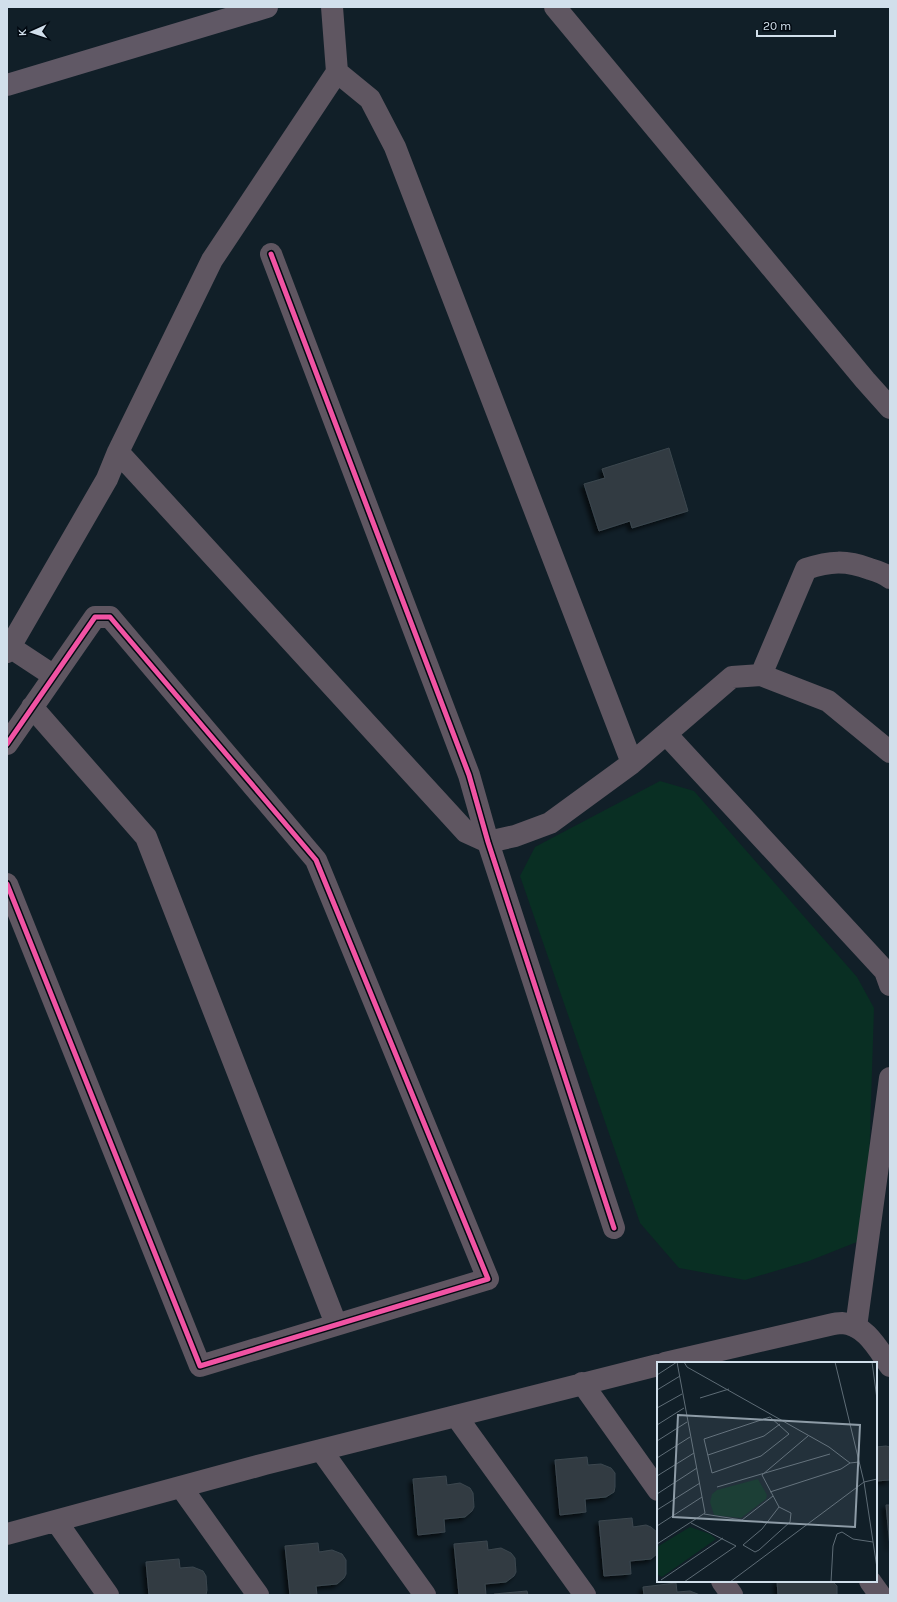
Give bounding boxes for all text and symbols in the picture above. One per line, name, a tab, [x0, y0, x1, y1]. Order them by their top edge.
north arrow	[12, 12, 52, 52]
scale bar	[757, 12, 835, 38]
text: 20 m	[763, 19, 791, 33]
text: K	[16, 28, 29, 36]
inset map	[657, 1362, 877, 1582]

